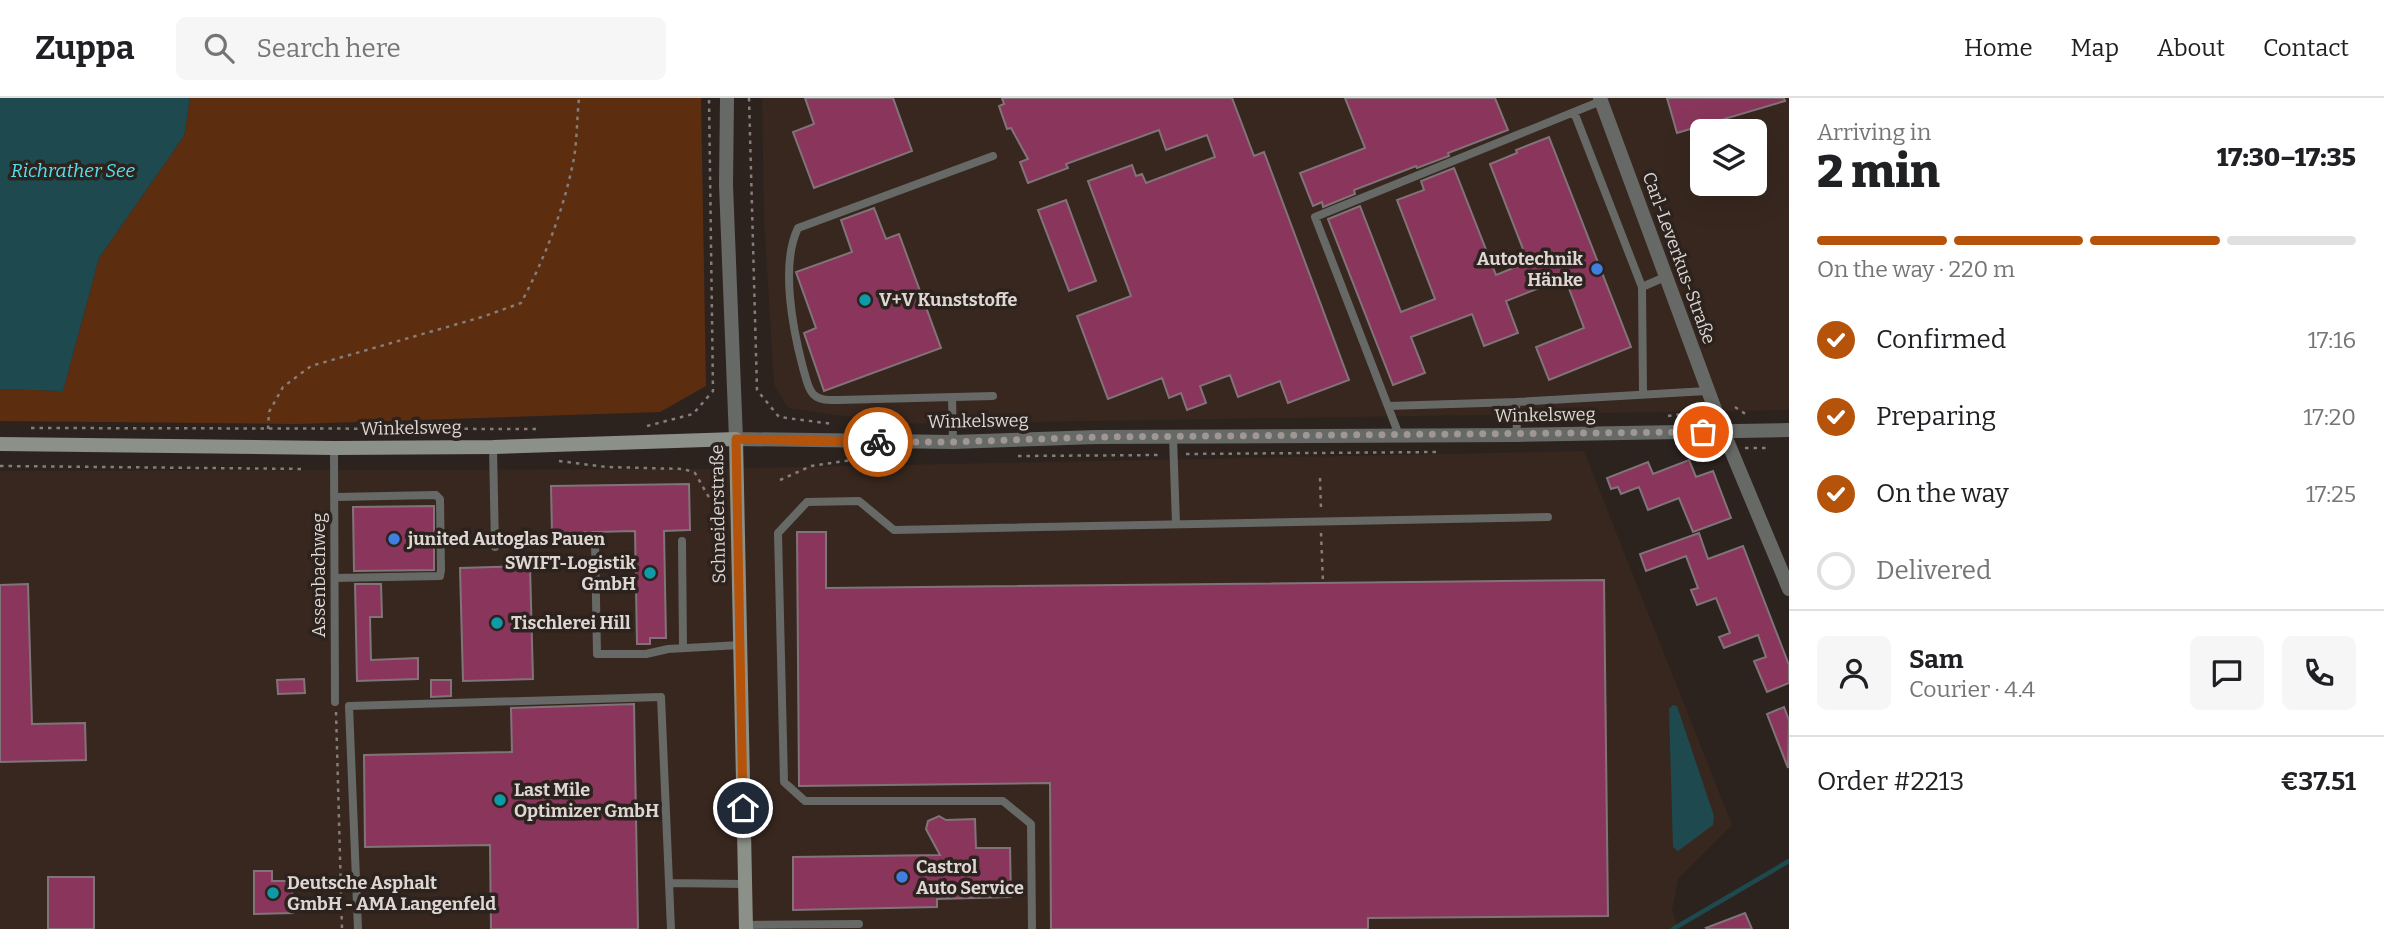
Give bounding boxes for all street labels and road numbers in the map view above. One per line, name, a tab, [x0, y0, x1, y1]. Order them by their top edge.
street label: Carl-Leverkus-Straße	[1638, 169, 1720, 347]
street label: Winkelsweg	[1494, 403, 1596, 427]
street label: Winkelsweg	[927, 409, 1029, 433]
street label: Winkelsweg	[360, 416, 462, 440]
street label: Schneiderstraße	[706, 444, 730, 584]
street label: Assenbachweg	[308, 513, 330, 637]

